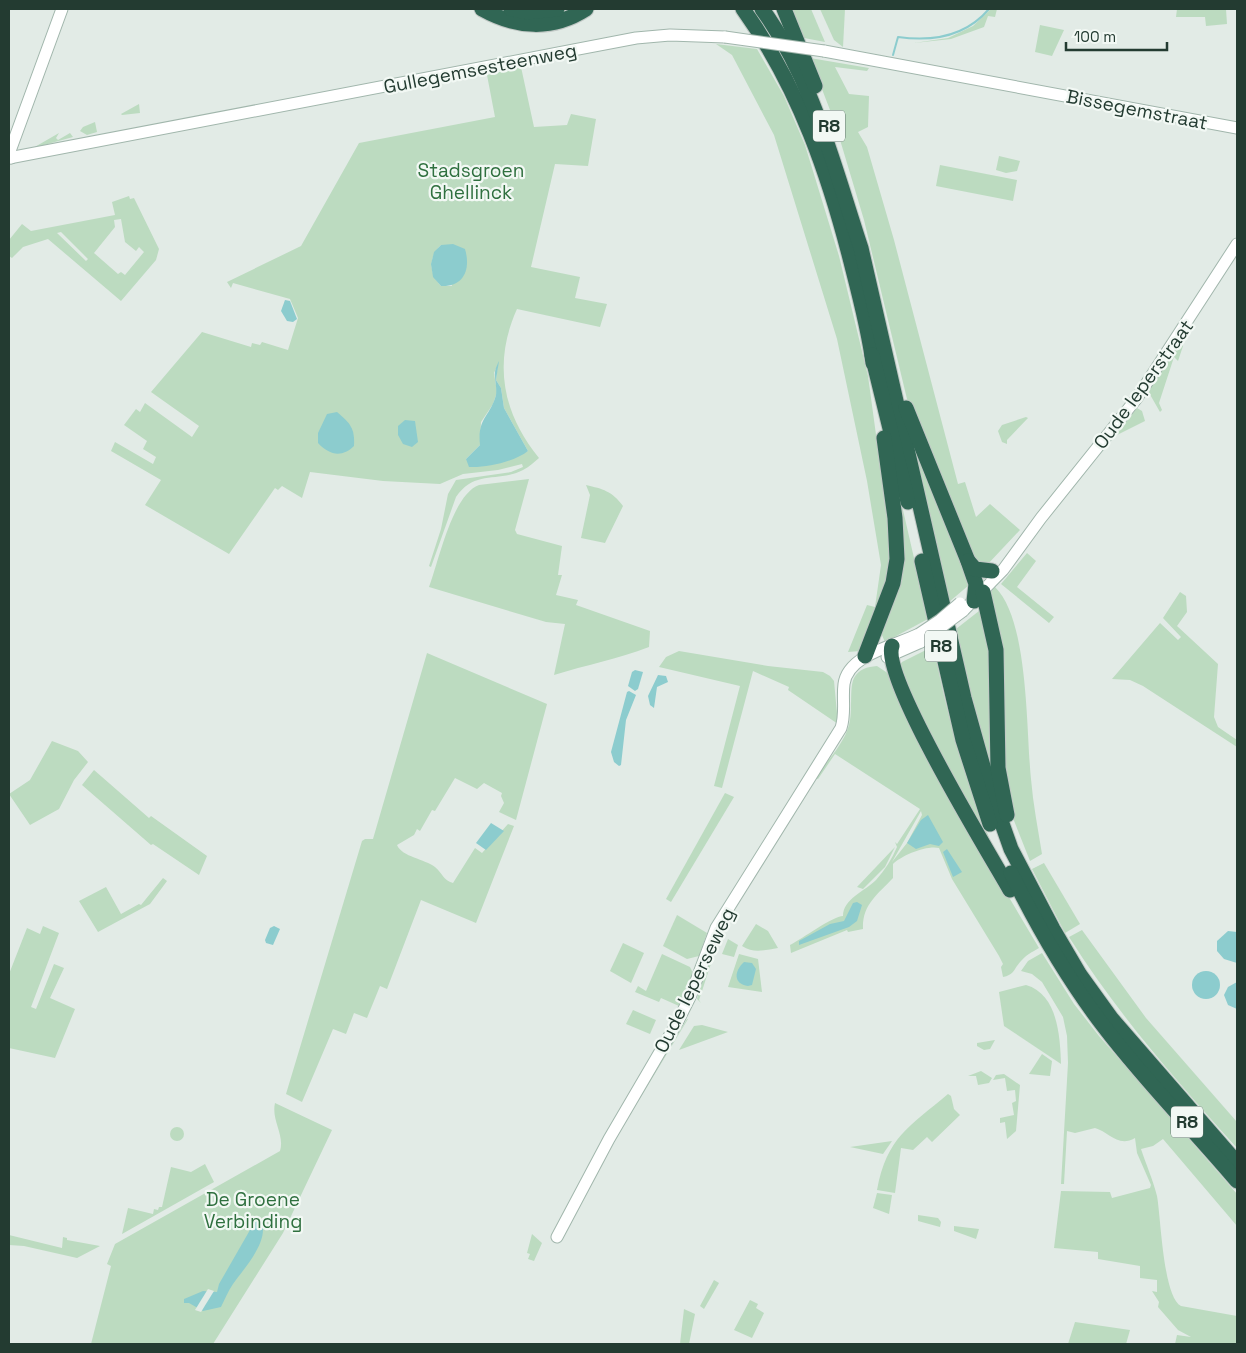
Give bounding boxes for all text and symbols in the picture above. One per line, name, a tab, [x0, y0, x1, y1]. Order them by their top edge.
scale bar	[1066, 20, 1167, 52]
text: 100 m	[1074, 27, 1116, 46]
street label: Gullegemsesteenweg	[381, 37, 579, 100]
street label: Bissegemstraat	[1064, 84, 1210, 135]
road number: R8	[813, 110, 845, 142]
park label: Stadsgroen Ghellinck	[418, 158, 524, 205]
street label: Oude Ieperstraat	[1088, 314, 1199, 454]
road number: R8	[925, 630, 957, 661]
street label: Oude Ieperseweg	[648, 903, 740, 1057]
road number: R8	[1171, 1106, 1203, 1138]
park label: De Groene Verbinding	[204, 1187, 302, 1234]

